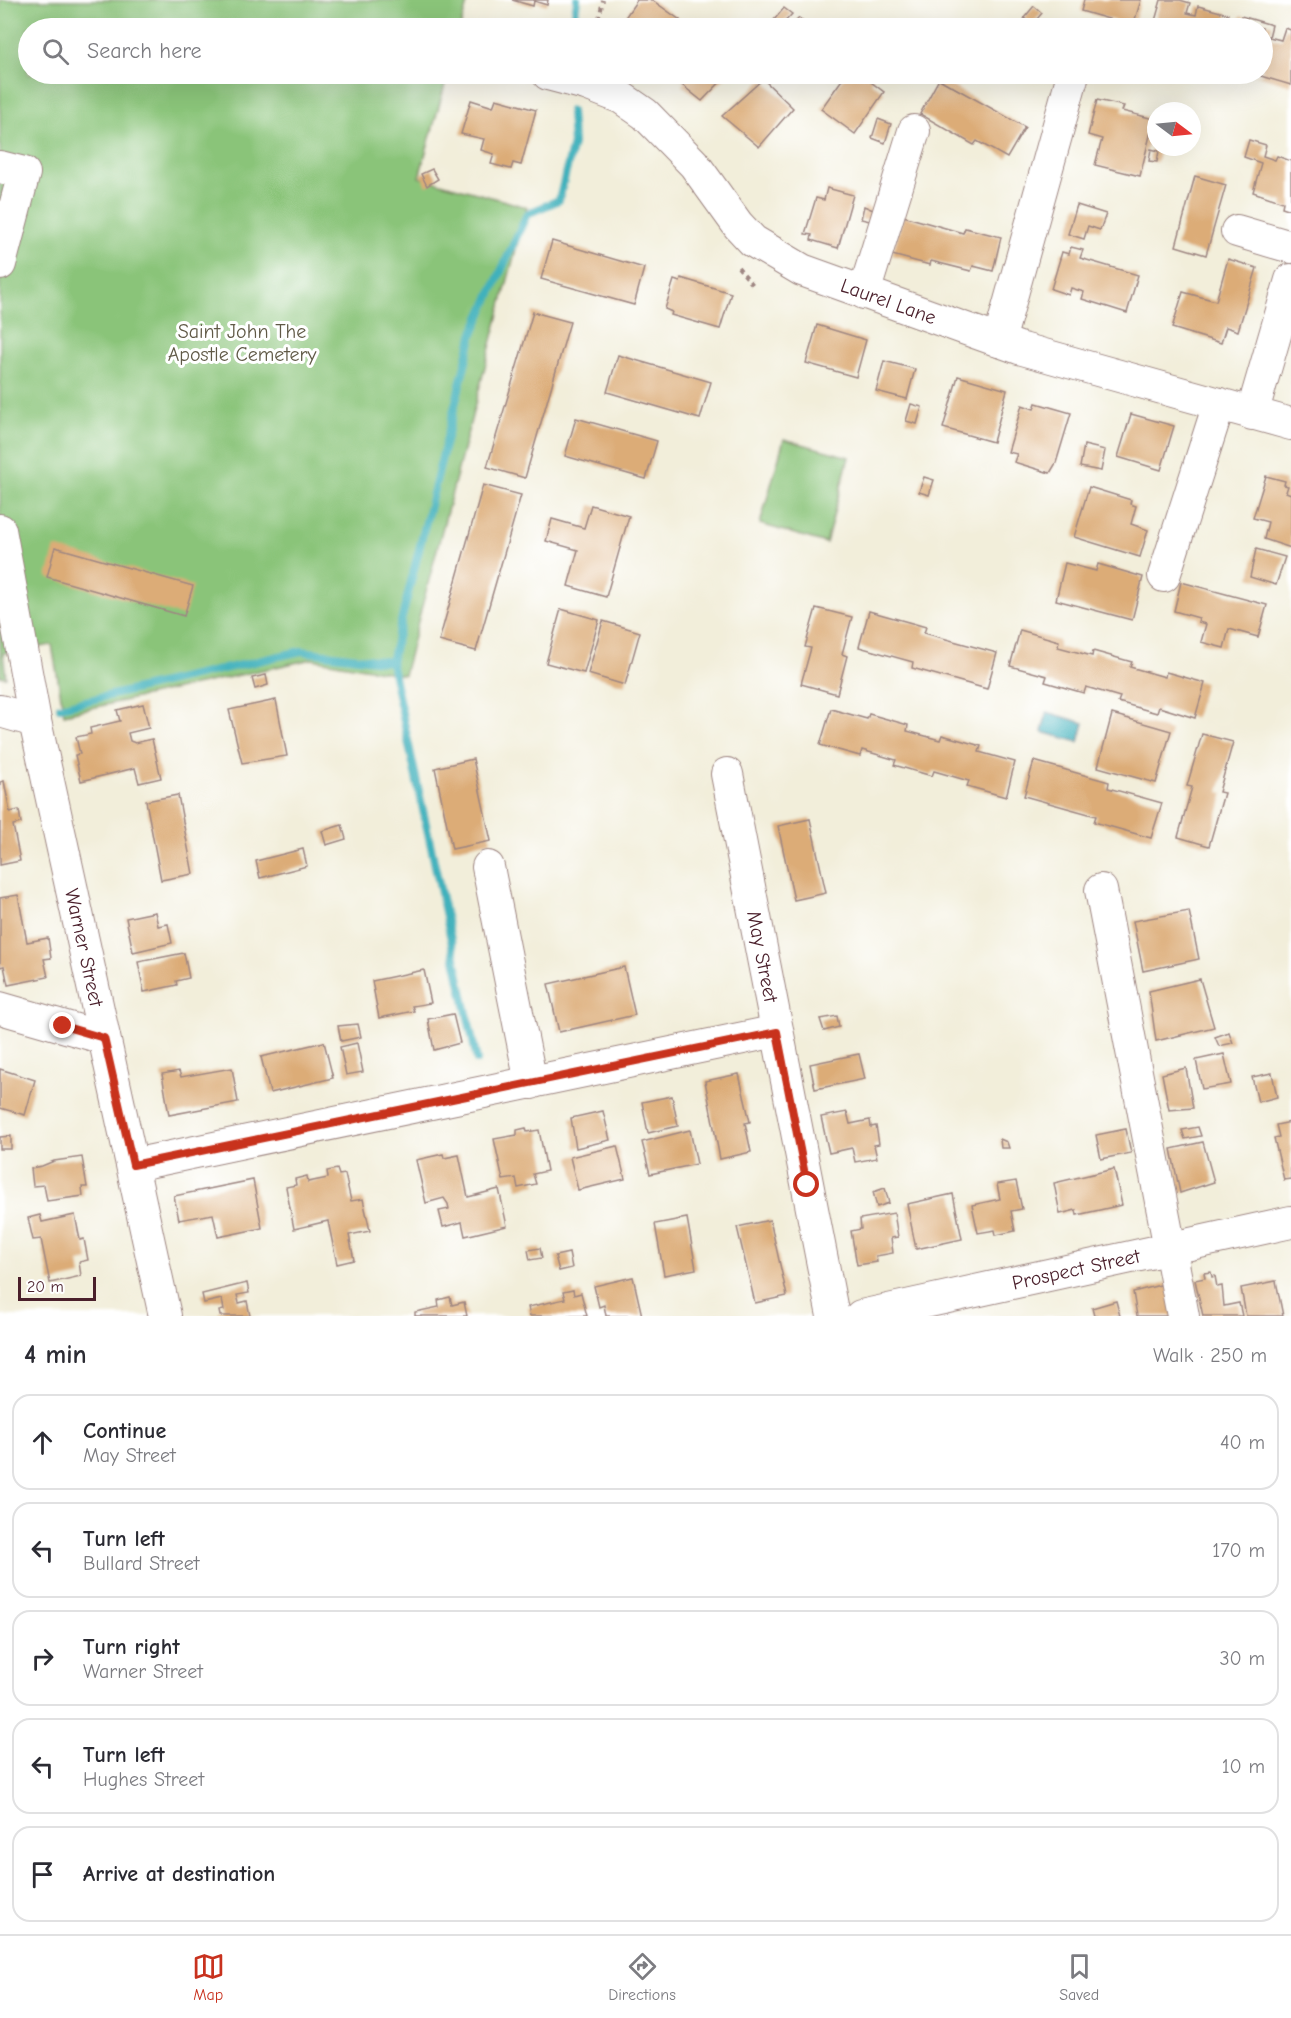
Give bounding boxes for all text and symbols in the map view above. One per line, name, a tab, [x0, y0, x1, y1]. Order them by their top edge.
search box	[18, 18, 1273, 84]
icon: search	[39, 35, 72, 68]
text: Search here	[87, 38, 202, 64]
north arrow	[1147, 102, 1201, 156]
street label: Laurel Lane	[838, 273, 939, 329]
park label: Saint John The Apostle Cemetery	[168, 320, 316, 366]
street label: Warner Street	[60, 886, 109, 1010]
street label: May Street	[743, 909, 783, 1006]
route end	[49, 1012, 75, 1038]
route start	[793, 1171, 819, 1197]
street label: Prospect Street	[1010, 1244, 1143, 1294]
scale bar	[18, 1274, 96, 1302]
text: 20 m	[27, 1278, 64, 1296]
text: 4 min	[24, 1340, 87, 1370]
text: Walk · 250 m	[1153, 1344, 1267, 1367]
text: Continue	[83, 1418, 166, 1444]
icon: ahead	[26, 1426, 59, 1459]
text: 40 m	[1220, 1431, 1265, 1454]
text: May Street	[83, 1444, 176, 1467]
text: Turn left	[83, 1526, 165, 1552]
icon: left	[26, 1534, 59, 1567]
text: 170 m	[1212, 1539, 1265, 1562]
text: Bullard Street	[83, 1552, 199, 1575]
text: Turn right	[83, 1634, 180, 1660]
icon: right	[26, 1642, 59, 1675]
text: 30 m	[1219, 1647, 1265, 1670]
text: Warner Street	[83, 1660, 203, 1683]
text: Turn left	[83, 1742, 165, 1768]
icon: left	[26, 1750, 59, 1783]
text: 10 m	[1222, 1755, 1265, 1778]
text: Hughes Street	[83, 1768, 204, 1791]
icon: arrive	[26, 1858, 59, 1891]
text: Arrive at destination	[83, 1861, 275, 1887]
tab: Map	[192, 1950, 225, 2004]
tab: Directions	[608, 1950, 676, 2004]
tab: Saved	[1059, 1950, 1099, 2004]

